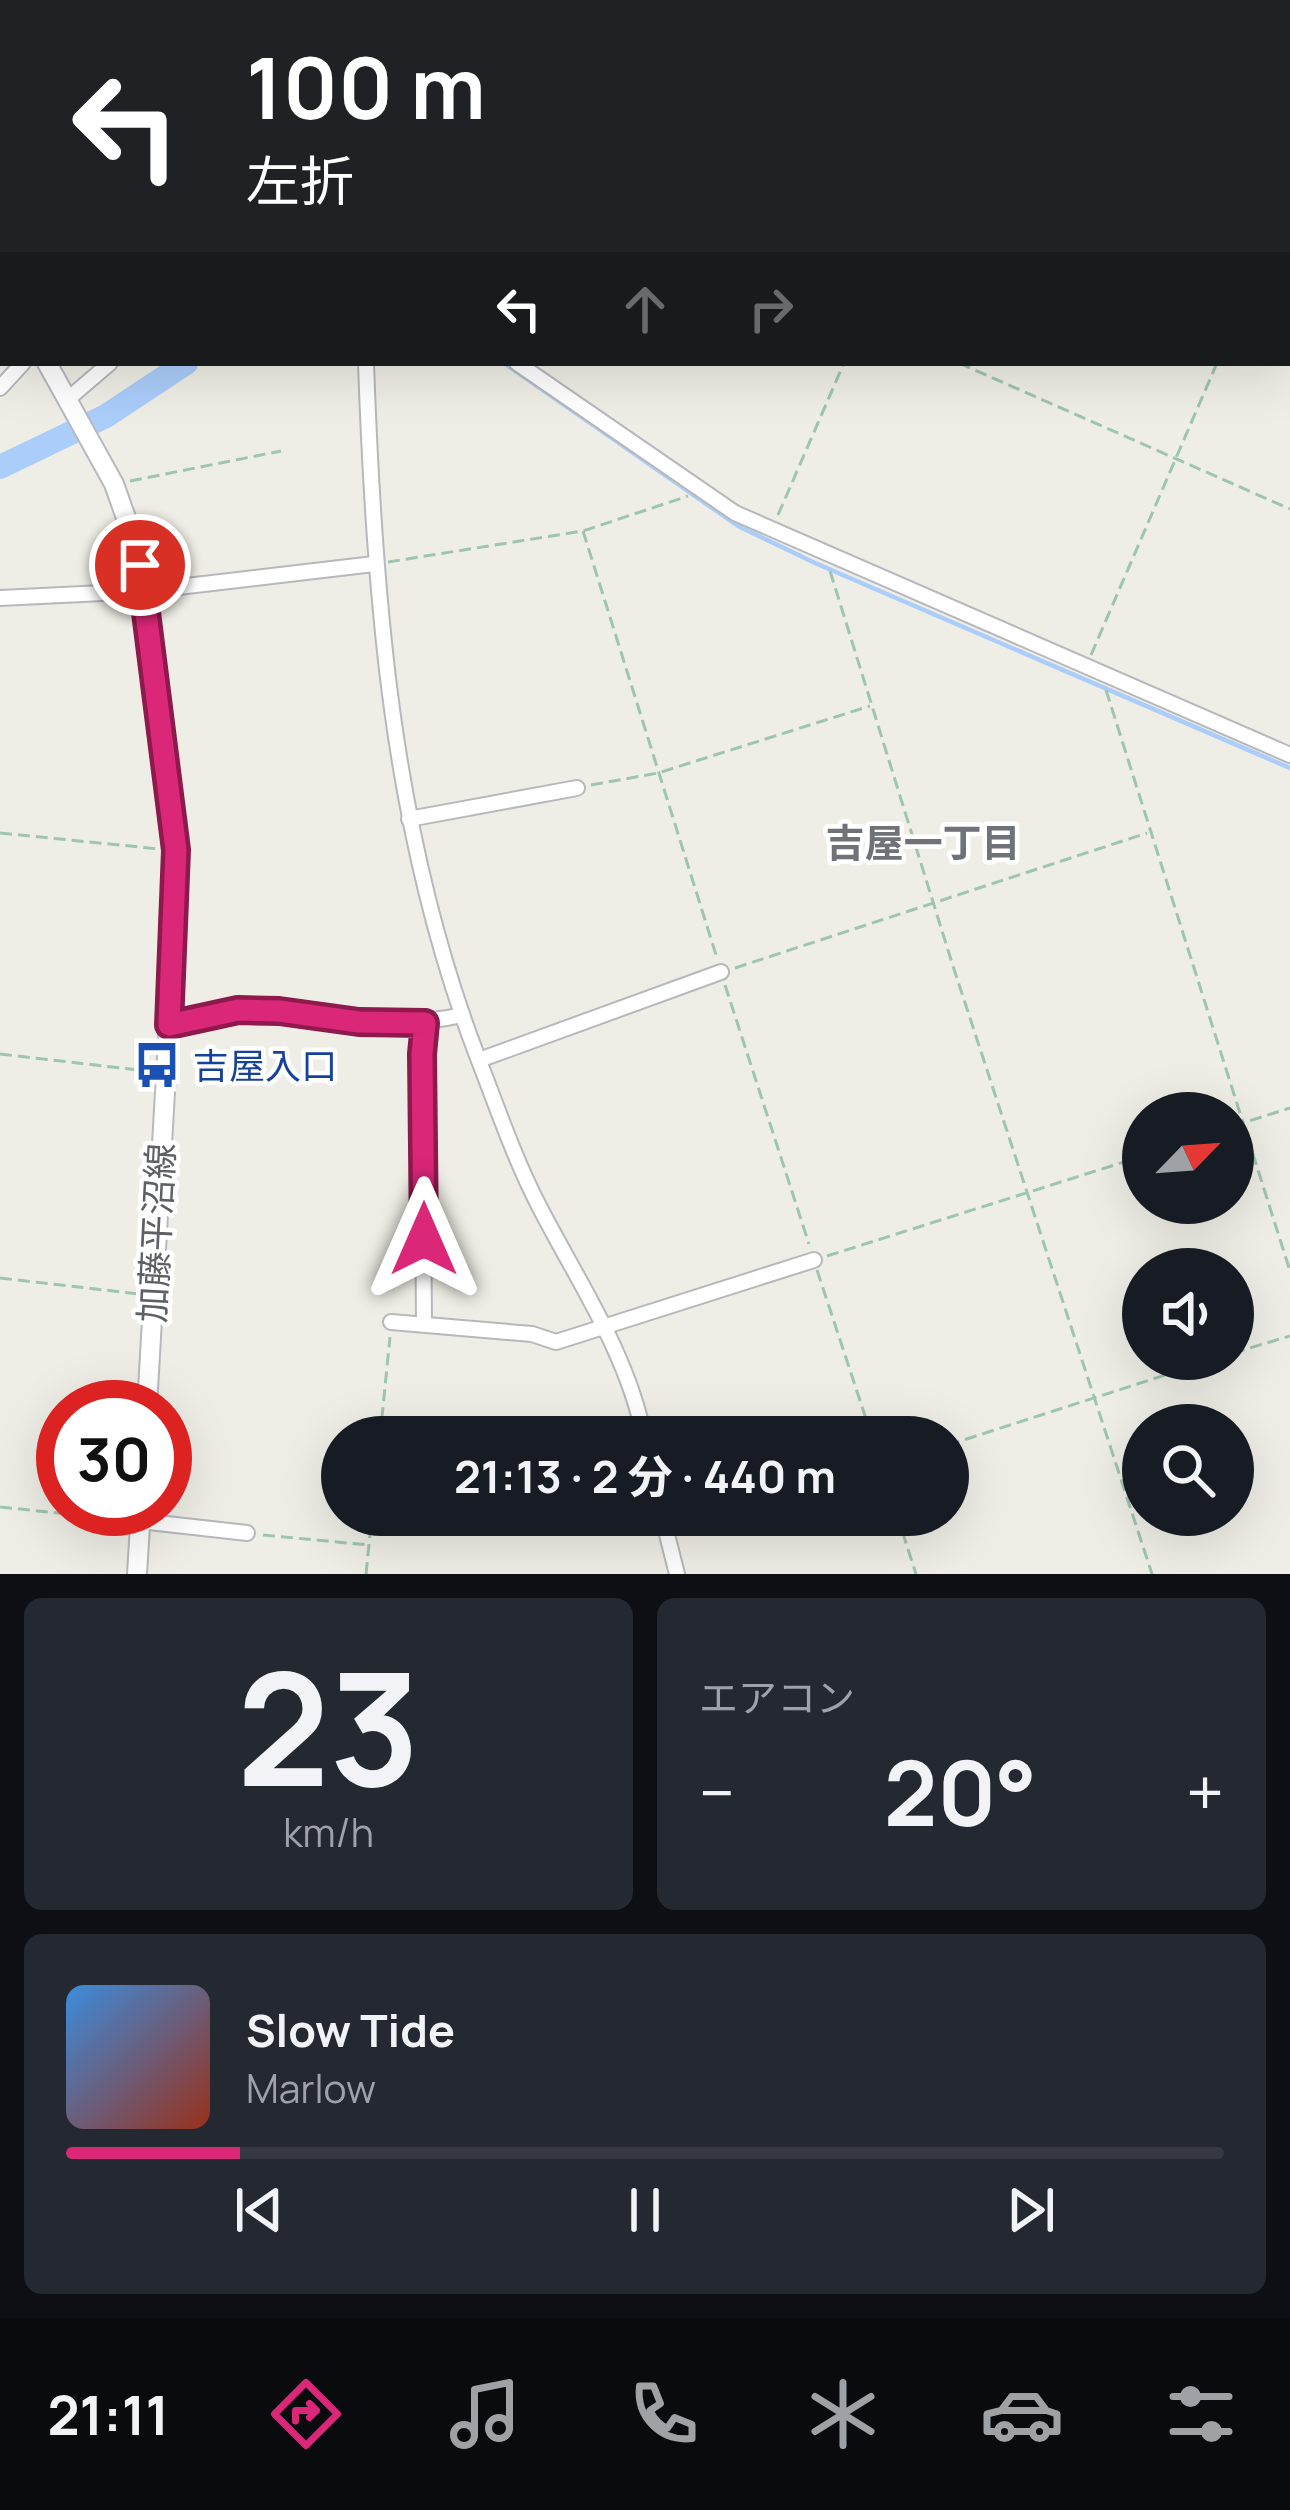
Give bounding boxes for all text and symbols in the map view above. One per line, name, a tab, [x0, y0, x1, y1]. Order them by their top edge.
text: 100 m	[246, 29, 486, 144]
icon: left	[48, 48, 204, 204]
text: 左折	[246, 143, 354, 217]
icon: left	[486, 276, 552, 342]
icon: ahead	[612, 276, 678, 342]
icon: right	[738, 276, 804, 342]
pin	[89, 514, 191, 616]
icon: arrive	[107, 532, 173, 598]
district label: 吉屋一丁目	[825, 815, 1021, 869]
bus stop icon: 吉屋入口	[132, 1040, 182, 1090]
place label: 吉屋入口	[193, 1041, 337, 1090]
north arrow	[1122, 1092, 1254, 1224]
map controls	[1122, 1092, 1254, 1536]
street label: 加藤平沼線	[127, 1142, 185, 1324]
position arrow	[361, 1176, 487, 1302]
button: sound	[1122, 1248, 1254, 1380]
speed limit sign: 30	[36, 1380, 192, 1536]
button: search	[1122, 1404, 1254, 1536]
text: 21:13 · 2 分 · 440 m	[454, 1445, 836, 1507]
text: 23	[237, 1620, 420, 1833]
text: エアコン	[699, 1670, 855, 1724]
text: 20°	[884, 1730, 1037, 1853]
text: −	[699, 1747, 735, 1837]
text: +	[1186, 1747, 1224, 1837]
text: km/h	[283, 1805, 374, 1859]
text: Slow Tide	[246, 1999, 455, 2061]
text: Marlow	[246, 2061, 376, 2115]
icon: previous	[226, 2177, 292, 2243]
icon: pause	[612, 2177, 678, 2243]
icon: next	[998, 2177, 1064, 2243]
icon: directions	[264, 2372, 348, 2456]
icon: music	[443, 2372, 527, 2456]
icon: phone	[622, 2372, 706, 2456]
icon: climate	[801, 2372, 885, 2456]
icon: car	[980, 2372, 1064, 2456]
icon: filters	[1159, 2372, 1243, 2456]
text: 21:11	[47, 2377, 169, 2451]

